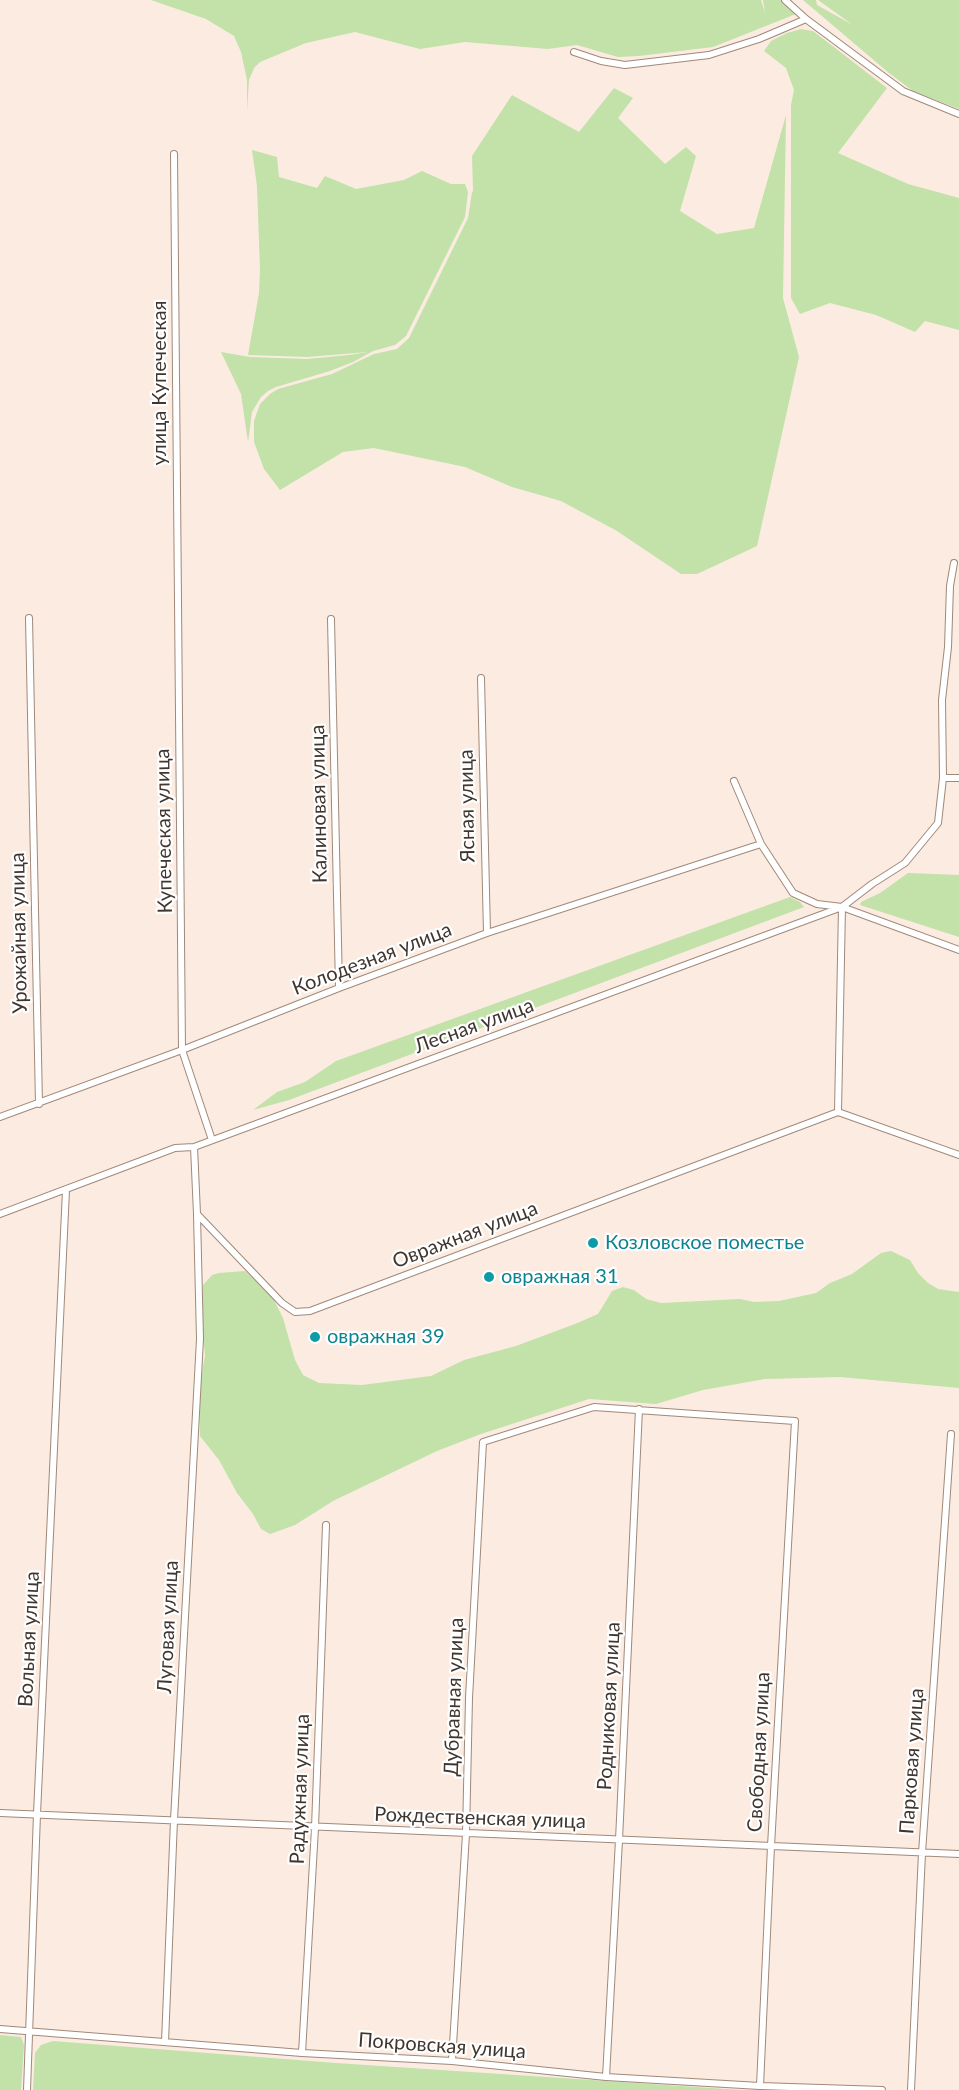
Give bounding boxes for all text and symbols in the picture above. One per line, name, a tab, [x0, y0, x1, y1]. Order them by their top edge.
street label: улица Купеческая	[148, 301, 172, 465]
street label: Калиновая улица	[306, 725, 332, 883]
street label: Купеческая улица	[151, 748, 177, 914]
street label: Ясная улица	[454, 749, 480, 863]
street label: Урожайная улица	[6, 852, 32, 1014]
street label: Колодезная улица	[289, 918, 455, 1000]
street label: Лесная улица	[411, 993, 537, 1059]
street label: Овражная улица	[389, 1196, 541, 1274]
place label: Козловское поместье	[605, 1231, 804, 1255]
marker: Козловское поместье	[586, 1236, 600, 1250]
place label: овражная 31	[501, 1265, 619, 1289]
marker: овражная 31	[482, 1270, 496, 1284]
place label: овражная 39	[327, 1325, 445, 1349]
marker: овражная 39	[308, 1330, 322, 1344]
street label: Луговая улица	[153, 1560, 183, 1694]
street label: Вольная улица	[13, 1571, 45, 1707]
street label: Дубравная улица	[439, 1617, 469, 1777]
street label: Родниковая улица	[593, 1621, 625, 1791]
street label: Свободная улица	[743, 1671, 775, 1833]
street label: Парковая улица	[895, 1687, 929, 1835]
street label: Радужная улица	[285, 1713, 315, 1865]
street label: Рождественская улица	[374, 1802, 586, 1834]
street label: Покровская улица	[357, 2028, 527, 2064]

